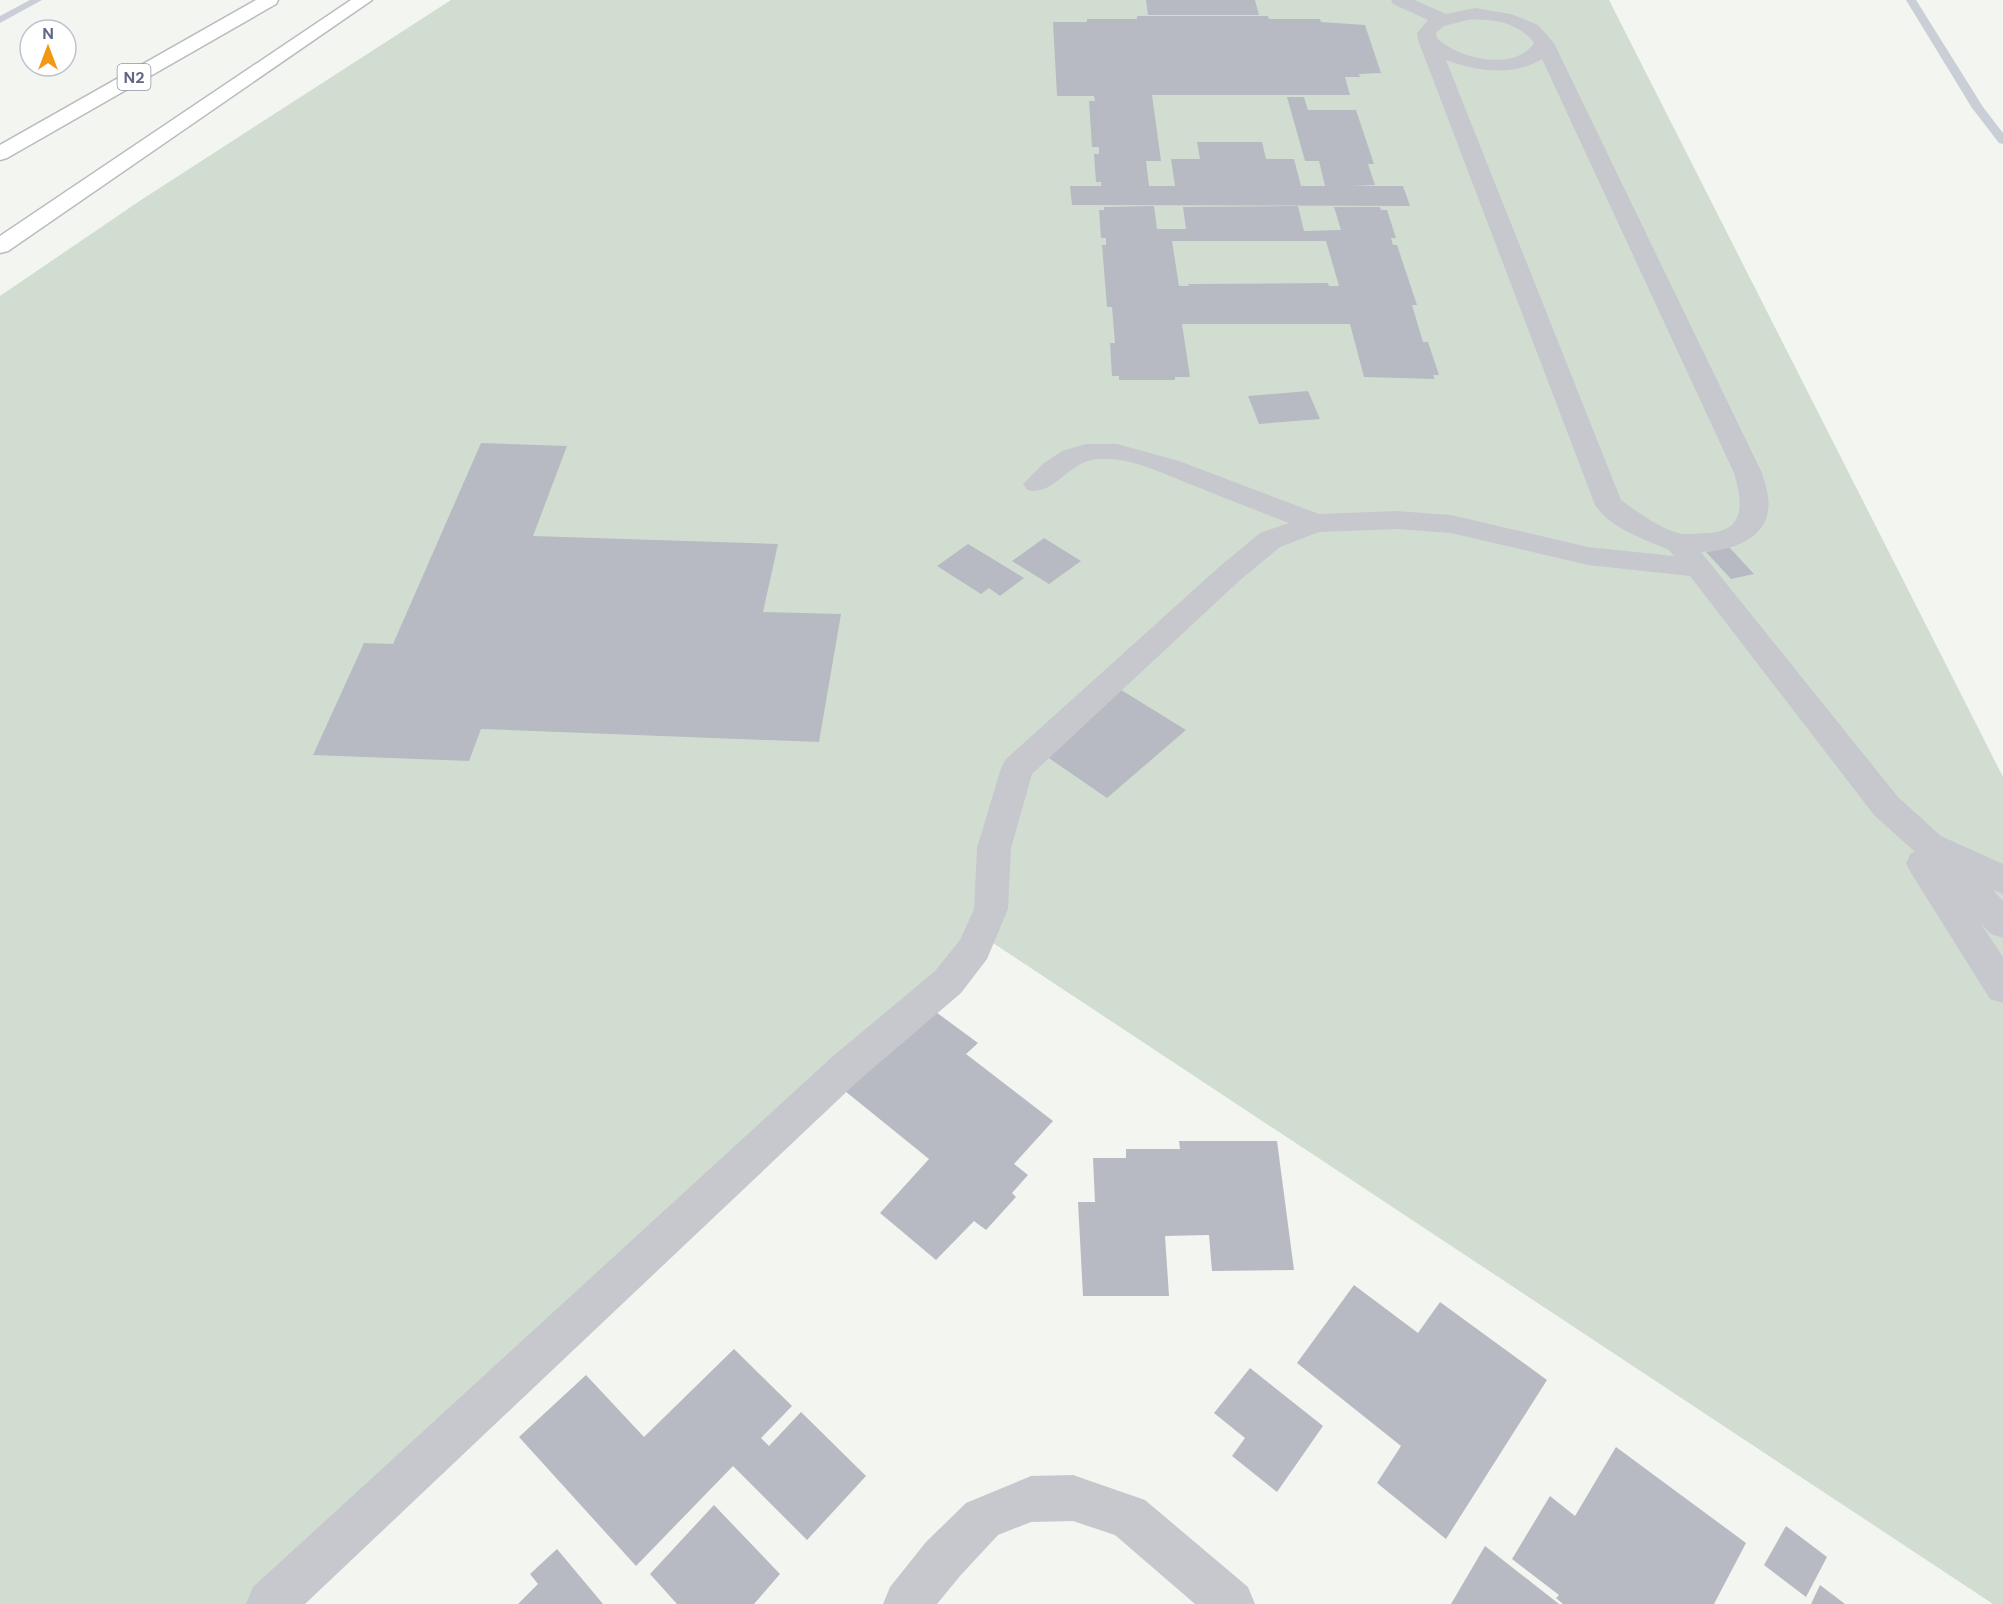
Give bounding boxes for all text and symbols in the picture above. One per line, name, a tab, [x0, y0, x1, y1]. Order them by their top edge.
north arrow	[18, 18, 78, 78]
text: N	[42, 23, 54, 44]
road number: N2	[118, 64, 150, 90]

